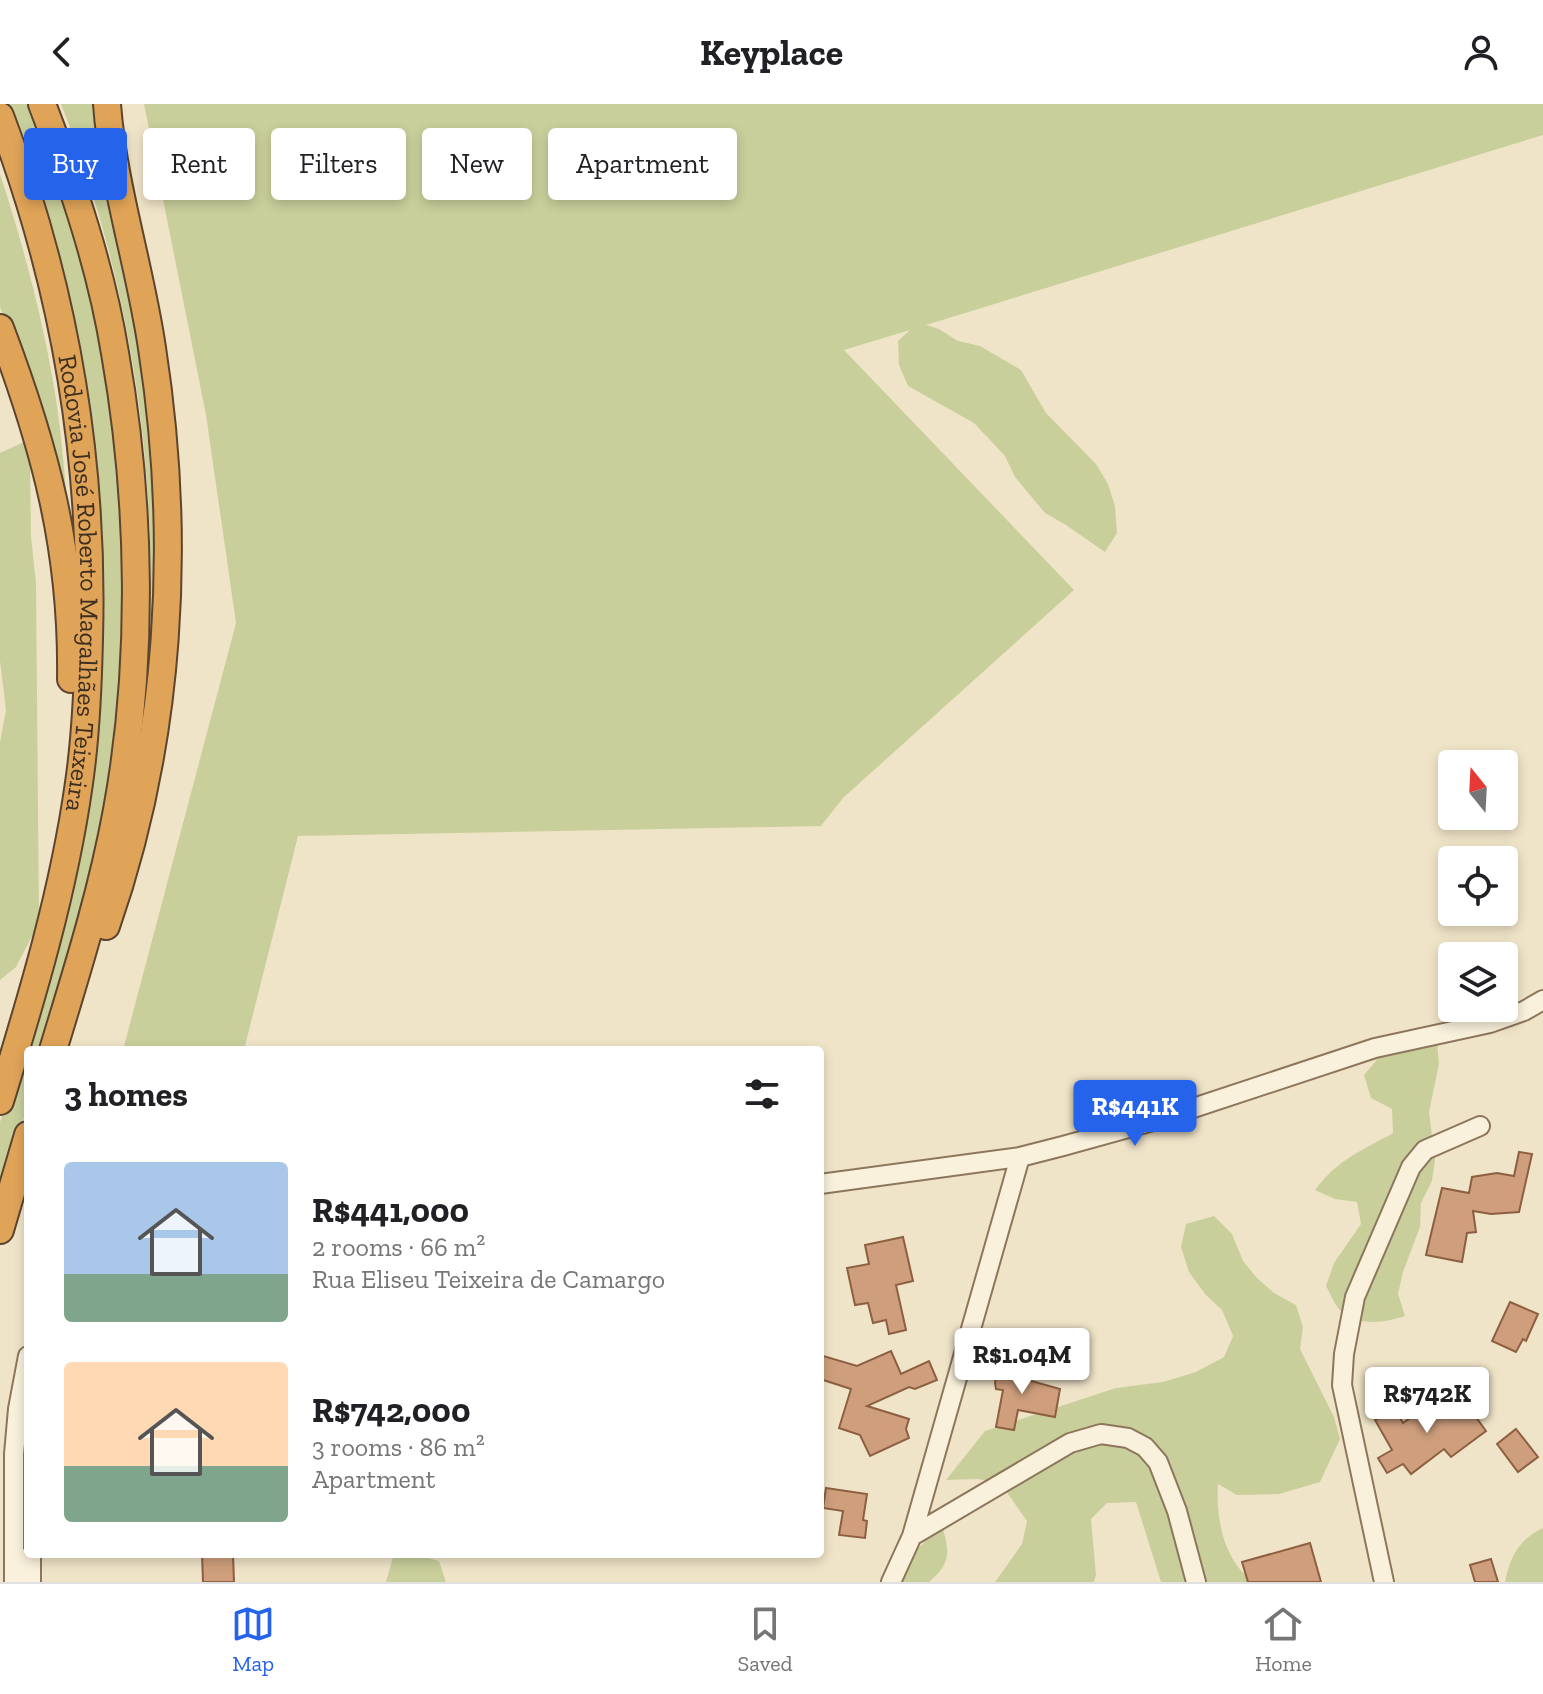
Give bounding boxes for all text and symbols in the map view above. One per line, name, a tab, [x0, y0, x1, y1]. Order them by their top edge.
icon: back	[40, 30, 84, 74]
icon: person	[1459, 30, 1503, 74]
text: Keyplace	[700, 31, 843, 74]
chip: Buy	[24, 128, 127, 200]
chip: Rent	[143, 128, 255, 200]
chip: Filters	[271, 128, 406, 200]
chip: New	[422, 128, 532, 200]
chip: Apartment	[548, 128, 737, 200]
street label: Rodovia José Roberto Magalhães Teixeira	[51, 352, 106, 815]
north arrow	[1438, 750, 1518, 830]
map controls	[1438, 750, 1518, 1022]
button: locate	[1438, 846, 1518, 926]
button: layers	[1438, 942, 1518, 1022]
icon: filters	[740, 1072, 784, 1116]
text: 3 homes	[64, 1074, 188, 1115]
pin: R$441K	[1070, 1080, 1200, 1148]
text: R$441K	[1091, 1090, 1179, 1122]
text: R$441,000	[312, 1190, 469, 1231]
icon: home	[128, 1194, 224, 1290]
text: 2 rooms · 66 m²	[312, 1231, 485, 1263]
text: Rua Eliseu Teixeira de Camargo	[312, 1263, 665, 1295]
pin: R$1.04M	[948, 1328, 1096, 1396]
text: R$1.04M	[973, 1338, 1071, 1370]
pin: R$742K	[1362, 1367, 1492, 1435]
text: R$742K	[1383, 1377, 1471, 1409]
text: R$742,000	[312, 1390, 471, 1431]
icon: home	[128, 1394, 224, 1490]
text: 3 rooms · 86 m²	[312, 1431, 485, 1463]
text: Apartment	[312, 1463, 435, 1495]
tab: Map	[231, 1602, 275, 1677]
tab: Saved	[738, 1602, 793, 1677]
tab: Home	[1255, 1602, 1312, 1677]

